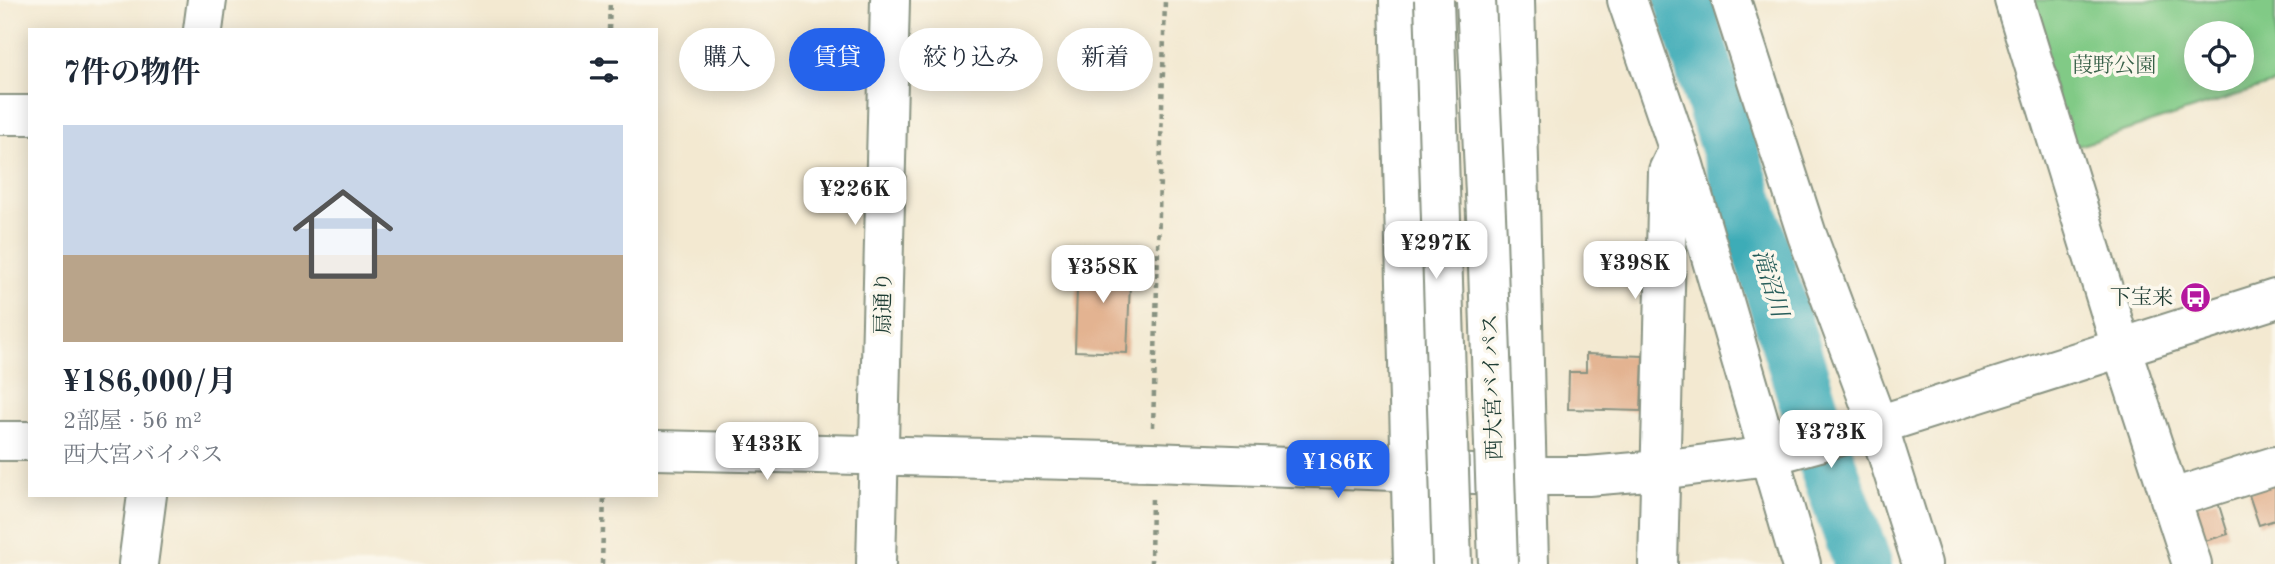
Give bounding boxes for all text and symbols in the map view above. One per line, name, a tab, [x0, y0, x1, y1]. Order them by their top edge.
map controls	[2184, 21, 2254, 91]
button: locate	[2184, 21, 2254, 91]
chip: 購入	[679, 28, 775, 91]
chip: 賃貸	[789, 28, 885, 91]
chip: 絞り込み	[899, 28, 1043, 91]
chip: 新着	[1057, 28, 1153, 91]
icon: filters	[585, 51, 623, 89]
park label: 葭野公園	[2072, 54, 2156, 77]
text: 7件の物件	[63, 59, 200, 89]
pin: ¥226K	[806, 168, 904, 227]
icon: home	[280, 171, 406, 297]
text: ¥226K	[819, 178, 891, 201]
pin: ¥297K	[1387, 222, 1485, 281]
text: ¥297K	[1400, 232, 1472, 255]
pin: ¥398K	[1586, 242, 1684, 301]
pin: ¥358K	[1054, 246, 1152, 305]
water label: 滝沼川	[1748, 246, 1793, 323]
text: ¥398K	[1599, 252, 1671, 275]
text: ¥358K	[1067, 256, 1139, 279]
street label: 扇通り	[871, 271, 896, 335]
bus stop icon: 下宝来	[2179, 280, 2213, 314]
place label: 下宝来	[2110, 286, 2173, 309]
street label: 西大宮バイパス	[1478, 313, 1507, 461]
text: ¥186,000/月	[63, 368, 237, 398]
text: 2部屋 · 56 m²	[63, 410, 202, 433]
pin: ¥373K	[1782, 410, 1880, 470]
text: ¥373K	[1795, 421, 1867, 444]
pin: ¥433K	[718, 422, 816, 482]
text: ¥433K	[731, 433, 803, 456]
pin: ¥186K	[1289, 440, 1387, 500]
text: 西大宮バイパス	[63, 444, 224, 467]
text: ¥186K	[1302, 451, 1374, 474]

